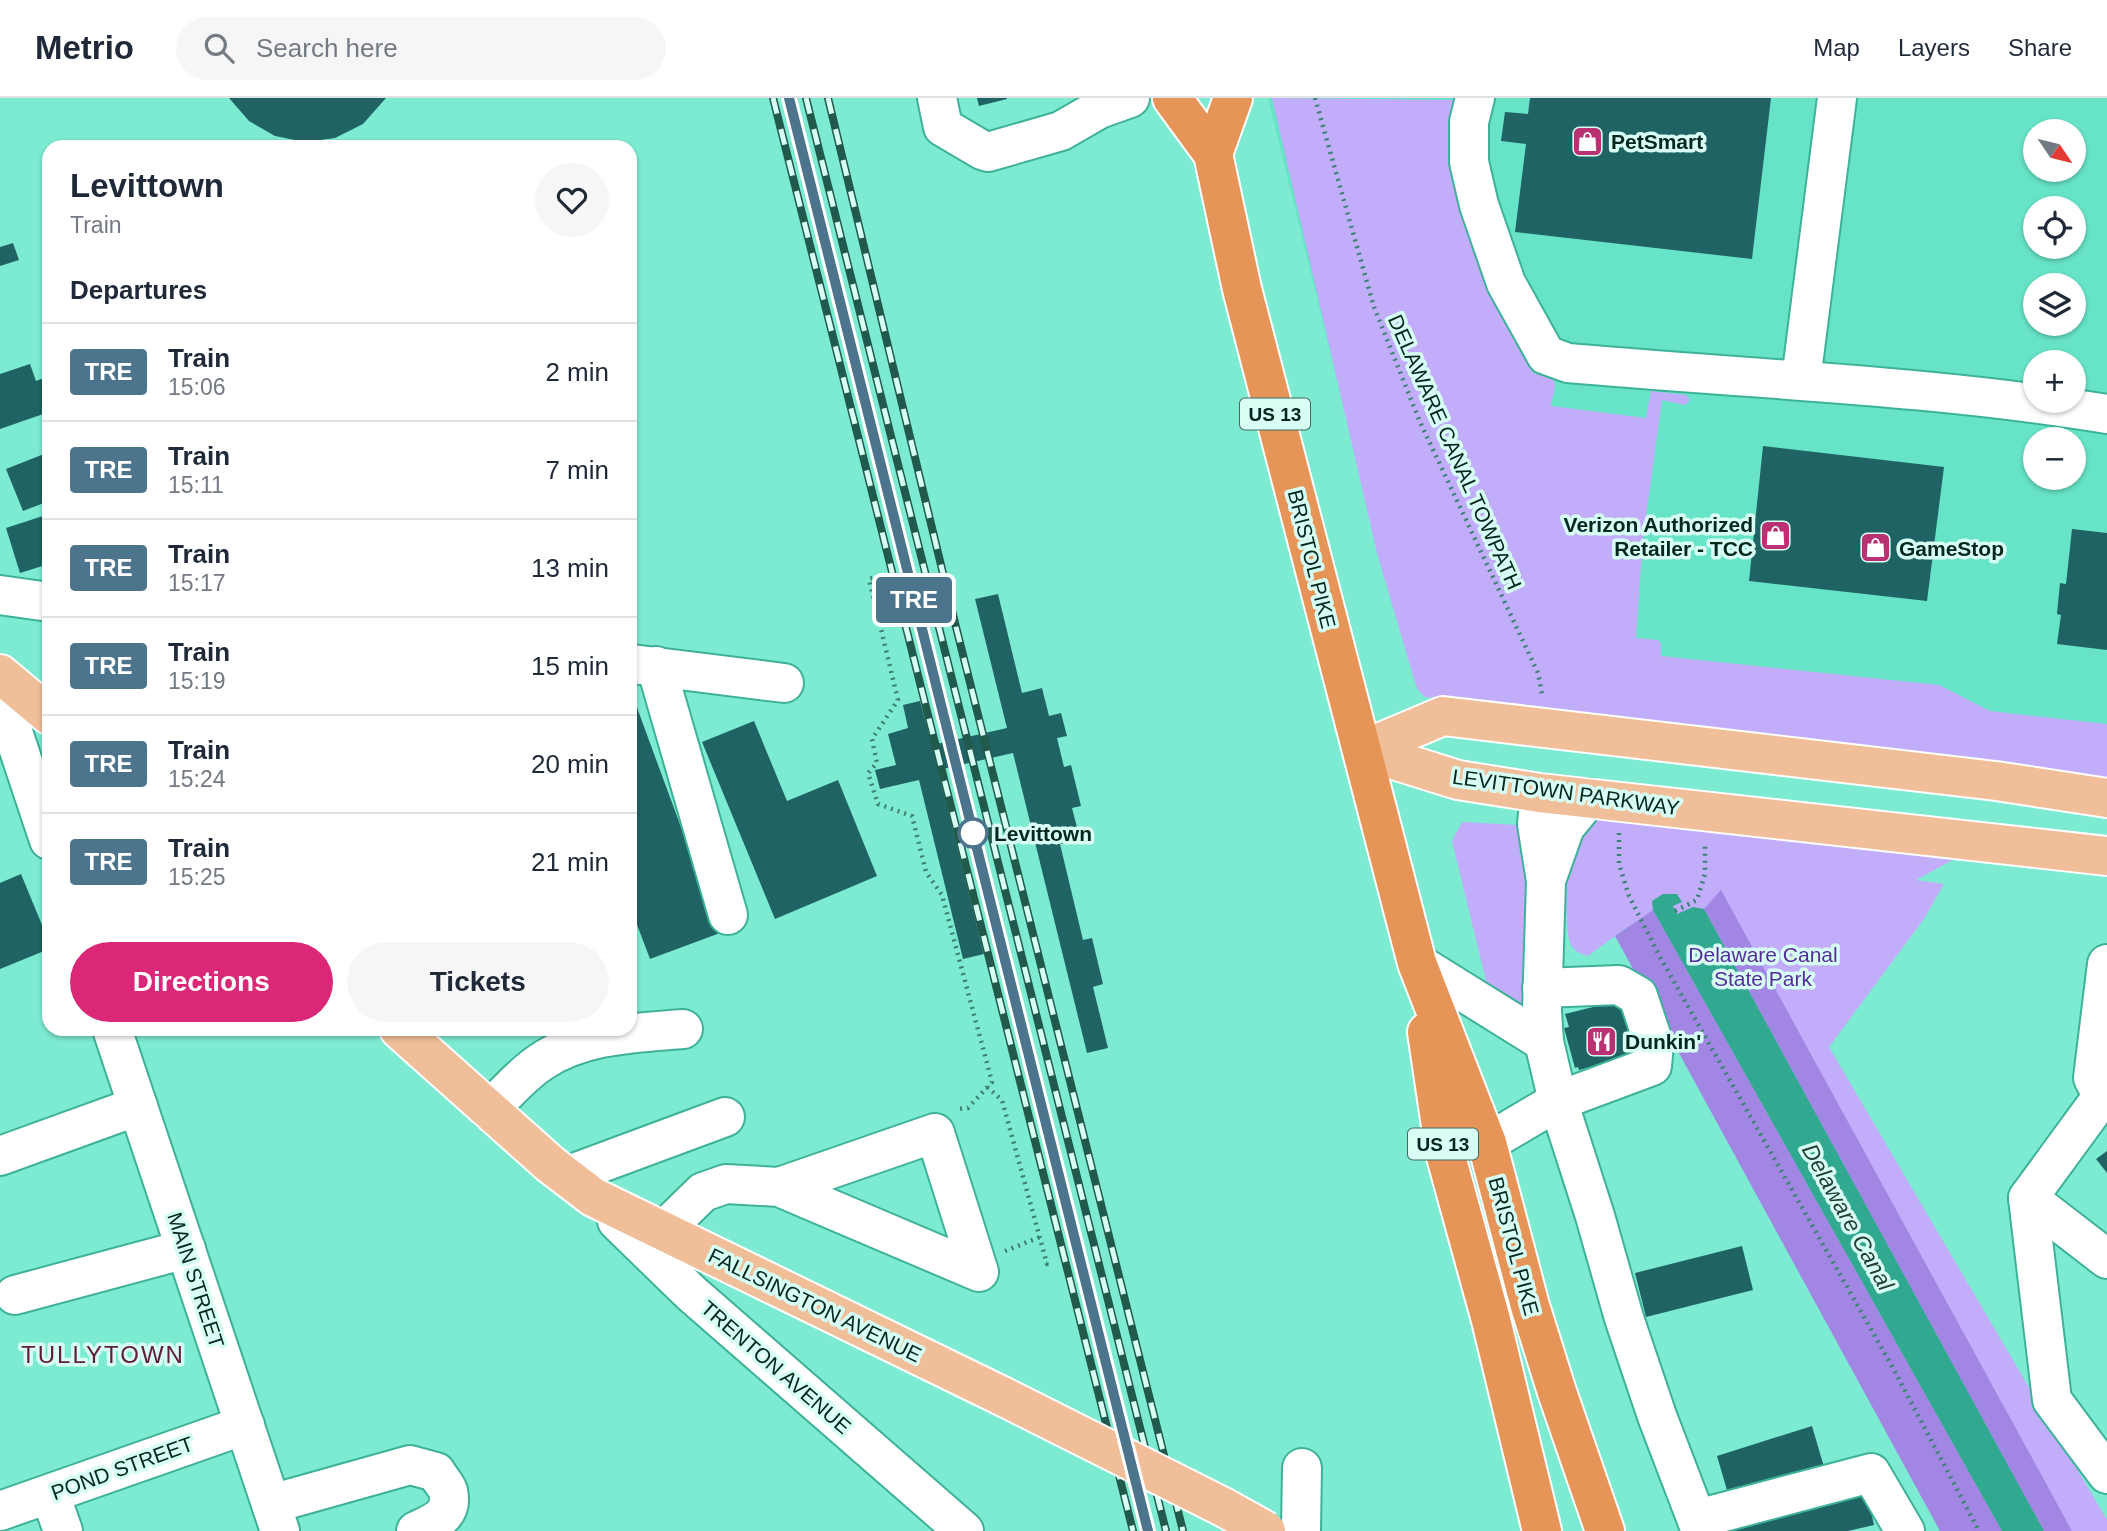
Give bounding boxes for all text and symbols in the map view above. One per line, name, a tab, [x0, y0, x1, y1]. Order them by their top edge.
search box	[176, 17, 666, 80]
text: Metrio	[35, 29, 134, 66]
icon: search	[200, 29, 238, 67]
text: Search here	[256, 33, 398, 63]
text: Map	[1813, 34, 1860, 61]
text: Layers	[1898, 34, 1970, 61]
text: Share	[2008, 34, 2072, 61]
north arrow	[2023, 119, 2086, 182]
map controls	[2023, 119, 2086, 490]
shop icon: PetSmart	[1571, 124, 1605, 158]
place label: PetSmart	[1611, 130, 1703, 153]
button: heart	[535, 163, 609, 237]
text: Levittown	[70, 167, 224, 204]
button: locate	[2023, 196, 2086, 259]
text: Train	[70, 212, 122, 238]
button: layers	[2023, 273, 2086, 336]
text: Departures	[70, 275, 207, 305]
street label: DELAWARE CANAL TOWPATH	[1384, 311, 1526, 593]
text: Train	[168, 343, 230, 373]
button: +	[2023, 350, 2086, 413]
text: 2 min	[545, 357, 609, 387]
text: TRE	[85, 358, 133, 385]
text: 15:06	[168, 374, 226, 400]
road number: US 13	[1240, 398, 1310, 430]
button: −	[2023, 427, 2086, 490]
text: Train	[168, 441, 230, 471]
text: 7 min	[545, 455, 609, 485]
text: TRE	[85, 456, 133, 483]
text: 15:11	[168, 472, 224, 498]
street label: BRISTOL PIKE	[1284, 487, 1340, 631]
place label: Verizon Authorized Retailer - TCC	[1564, 513, 1753, 560]
shop icon: Verizon Authorized Retailer - TCC	[1759, 519, 1793, 553]
shop icon: GameStop	[1859, 531, 1893, 565]
place label: GameStop	[1899, 537, 2004, 560]
text: Train	[168, 539, 230, 569]
text: 13 min	[531, 553, 609, 583]
text: TRE	[85, 554, 133, 581]
text: 15:17	[168, 570, 226, 596]
line badge: TRE	[874, 577, 954, 623]
text: TRE	[890, 586, 938, 613]
text: Train	[168, 637, 230, 667]
text: 15 min	[531, 651, 609, 681]
text: TRE	[85, 652, 133, 679]
text: 15:19	[168, 668, 226, 694]
text: Train	[168, 735, 230, 765]
text: 20 min	[531, 749, 609, 779]
text: TRE	[85, 750, 133, 777]
street label: LEVITTOWN PARKWAY	[1451, 765, 1681, 819]
text: 15:24	[168, 766, 226, 792]
marker: Levittown	[958, 818, 988, 848]
place label: Levittown	[994, 822, 1092, 845]
text: Train	[168, 833, 230, 863]
text: 21 min	[531, 847, 609, 877]
text: TRE	[85, 848, 133, 875]
text: 15:25	[168, 864, 226, 890]
button: Directions	[70, 942, 333, 1022]
button: Tickets	[347, 942, 609, 1022]
park label: Delaware Canal State Park	[1688, 943, 1838, 990]
restaurant icon: Dunkin'	[1585, 1024, 1619, 1058]
place label: Dunkin'	[1625, 1030, 1701, 1053]
road number: US 13	[1408, 1128, 1478, 1160]
water label: Delaware Canal	[1797, 1139, 1899, 1296]
street label: BRISTOL PIKE	[1484, 1174, 1544, 1318]
street label: MAIN STREET	[163, 1209, 229, 1351]
street label: FALLSINGTON AVENUE	[705, 1243, 925, 1367]
street label: TRENTON AVENUE	[697, 1296, 855, 1438]
district label: TULLYTOWN	[21, 1341, 185, 1368]
street label: POND STREET	[48, 1432, 196, 1504]

